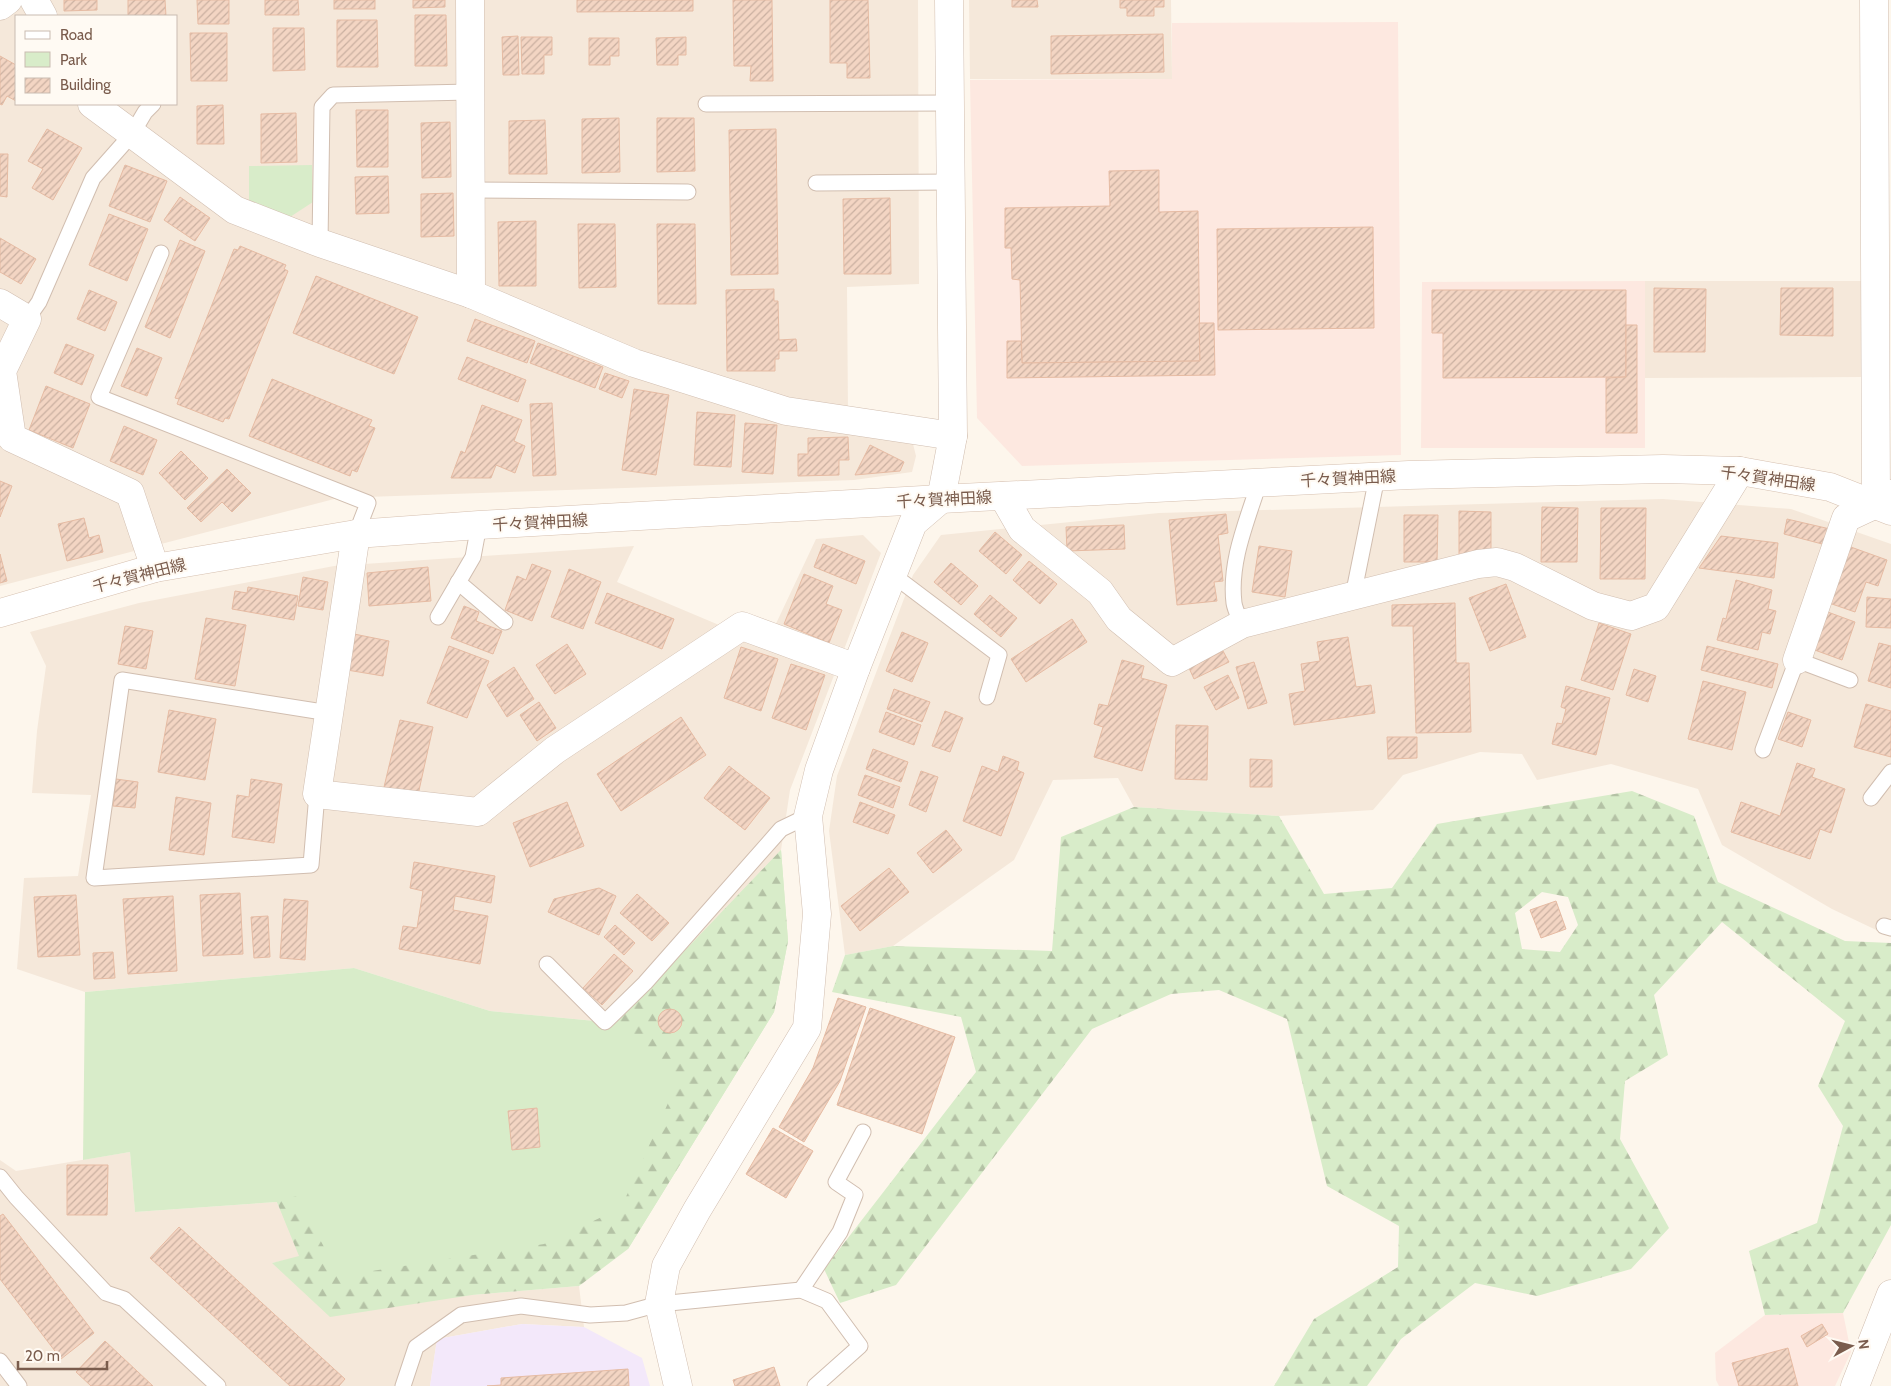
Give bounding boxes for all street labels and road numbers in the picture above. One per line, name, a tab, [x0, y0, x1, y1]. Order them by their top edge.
street label: 千々賀神田線	[1719, 462, 1817, 495]
street label: 千々賀神田線	[1300, 466, 1396, 490]
street label: 千々賀神田線	[896, 487, 992, 511]
street label: 千々賀神田線	[492, 510, 588, 534]
street label: 千々賀神田線	[90, 555, 188, 596]

